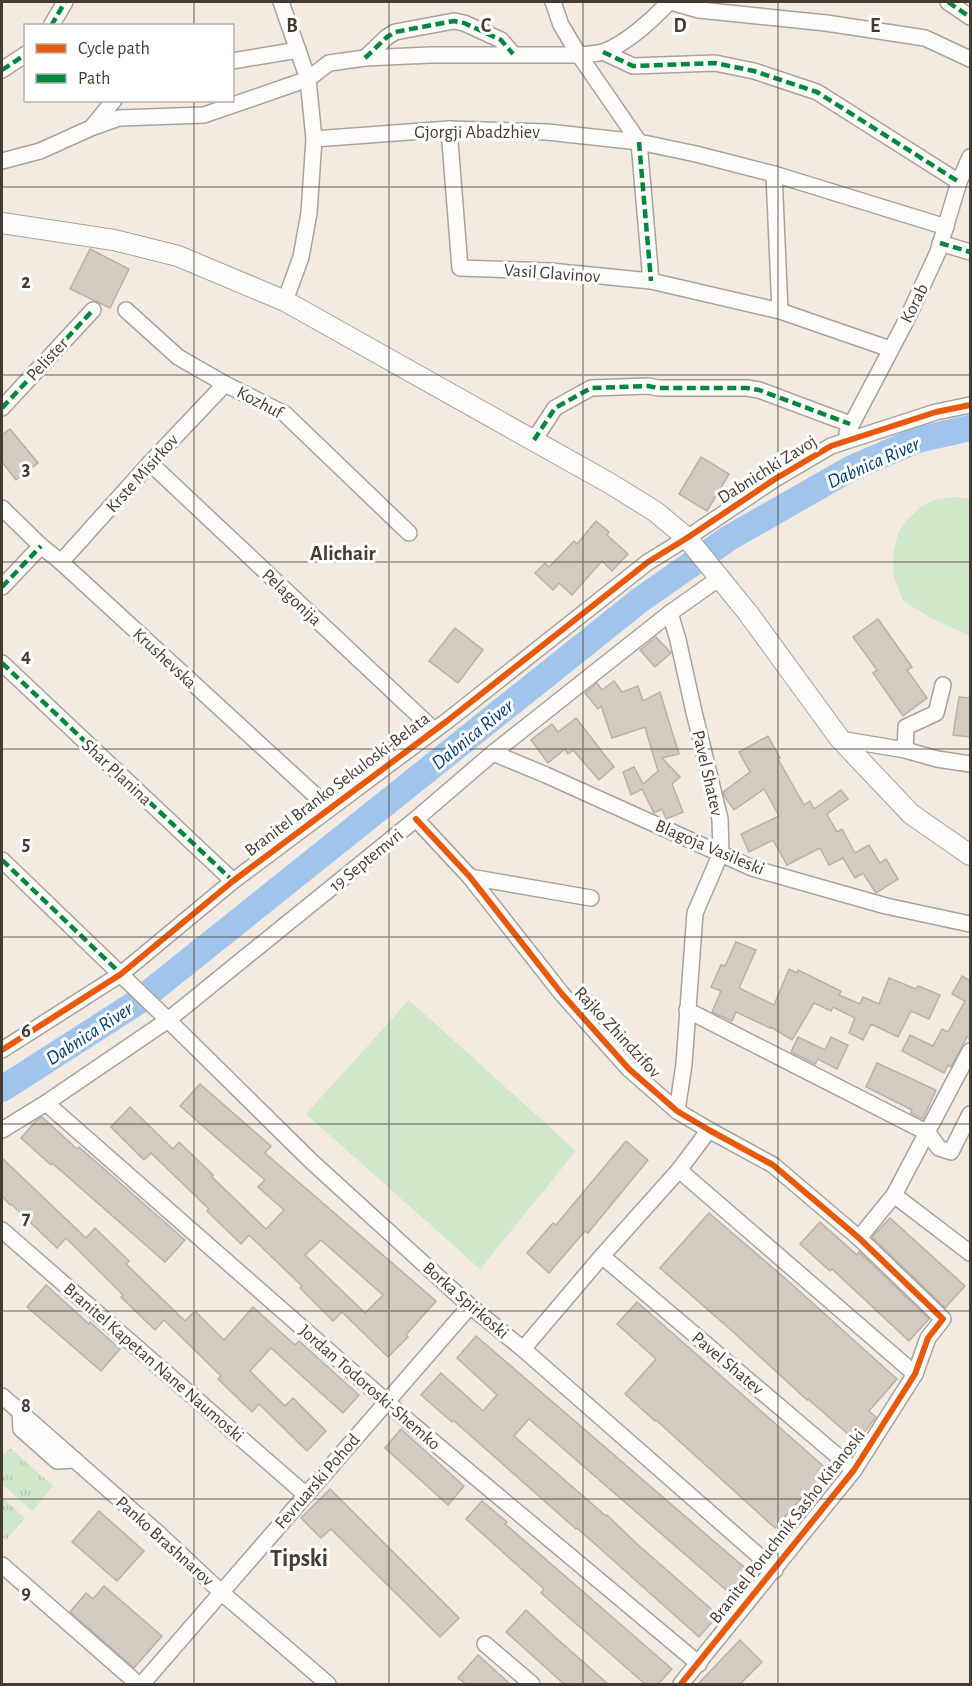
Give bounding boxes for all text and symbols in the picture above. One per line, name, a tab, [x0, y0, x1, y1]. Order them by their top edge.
text: B	[286, 16, 298, 36]
text: C	[481, 16, 492, 36]
text: D	[673, 16, 687, 36]
text: E	[870, 16, 880, 36]
legend	[24, 24, 234, 102]
text: Cycle path	[78, 40, 150, 58]
text: Path	[78, 70, 110, 88]
street label: Gjorgji Abadzhiev	[414, 124, 540, 142]
street label: Vasil Glavinov	[503, 262, 601, 286]
text: 2	[21, 272, 31, 292]
street label: Korab	[898, 281, 932, 326]
street label: Pelister	[23, 334, 72, 385]
street label: Kozhuf	[234, 383, 287, 423]
street label: Krste Misirkov	[103, 431, 183, 516]
street label: Dabnichki Zavoj	[715, 432, 820, 507]
water label: Dabnica River	[824, 433, 923, 492]
text: 3	[22, 459, 30, 479]
district label: Alichair	[310, 543, 377, 564]
street label: Pelagonija	[258, 566, 324, 629]
street label: Krushevska	[129, 625, 199, 692]
text: 4	[21, 646, 31, 666]
water label: Dabnica River	[428, 696, 518, 774]
street label: Branitel Branko Sekuloski-Belata	[242, 710, 433, 860]
street label: Pavel Shatev	[688, 729, 726, 818]
street label: Shar Planina	[78, 736, 155, 809]
street label: Blagoja Vasileski	[652, 817, 767, 879]
street label: 19 Septemvri	[326, 826, 407, 896]
text: 5	[22, 834, 30, 854]
street label: Rajko Zhindzifov	[571, 984, 664, 1082]
water label: Dabnica River	[43, 998, 137, 1069]
text: 6	[21, 1021, 31, 1041]
text: 7	[22, 1208, 31, 1228]
street label: Borka Spirkoski	[419, 1259, 512, 1343]
street label: Branitel Kapetan Nane Naumoski	[60, 1280, 247, 1446]
street label: Jordan Todoroski-Shemko	[295, 1322, 443, 1454]
street label: Pavel Shatev	[688, 1329, 767, 1399]
text: 8	[21, 1396, 31, 1416]
street label: Branitel Poruchnik Sasho Kitanoski	[707, 1426, 869, 1627]
street label: Fevruarski Pohod	[272, 1431, 364, 1533]
street label: Panko Brashnarov	[112, 1493, 217, 1590]
district label: Tipski	[270, 1547, 328, 1571]
text: 9	[21, 1583, 31, 1603]

